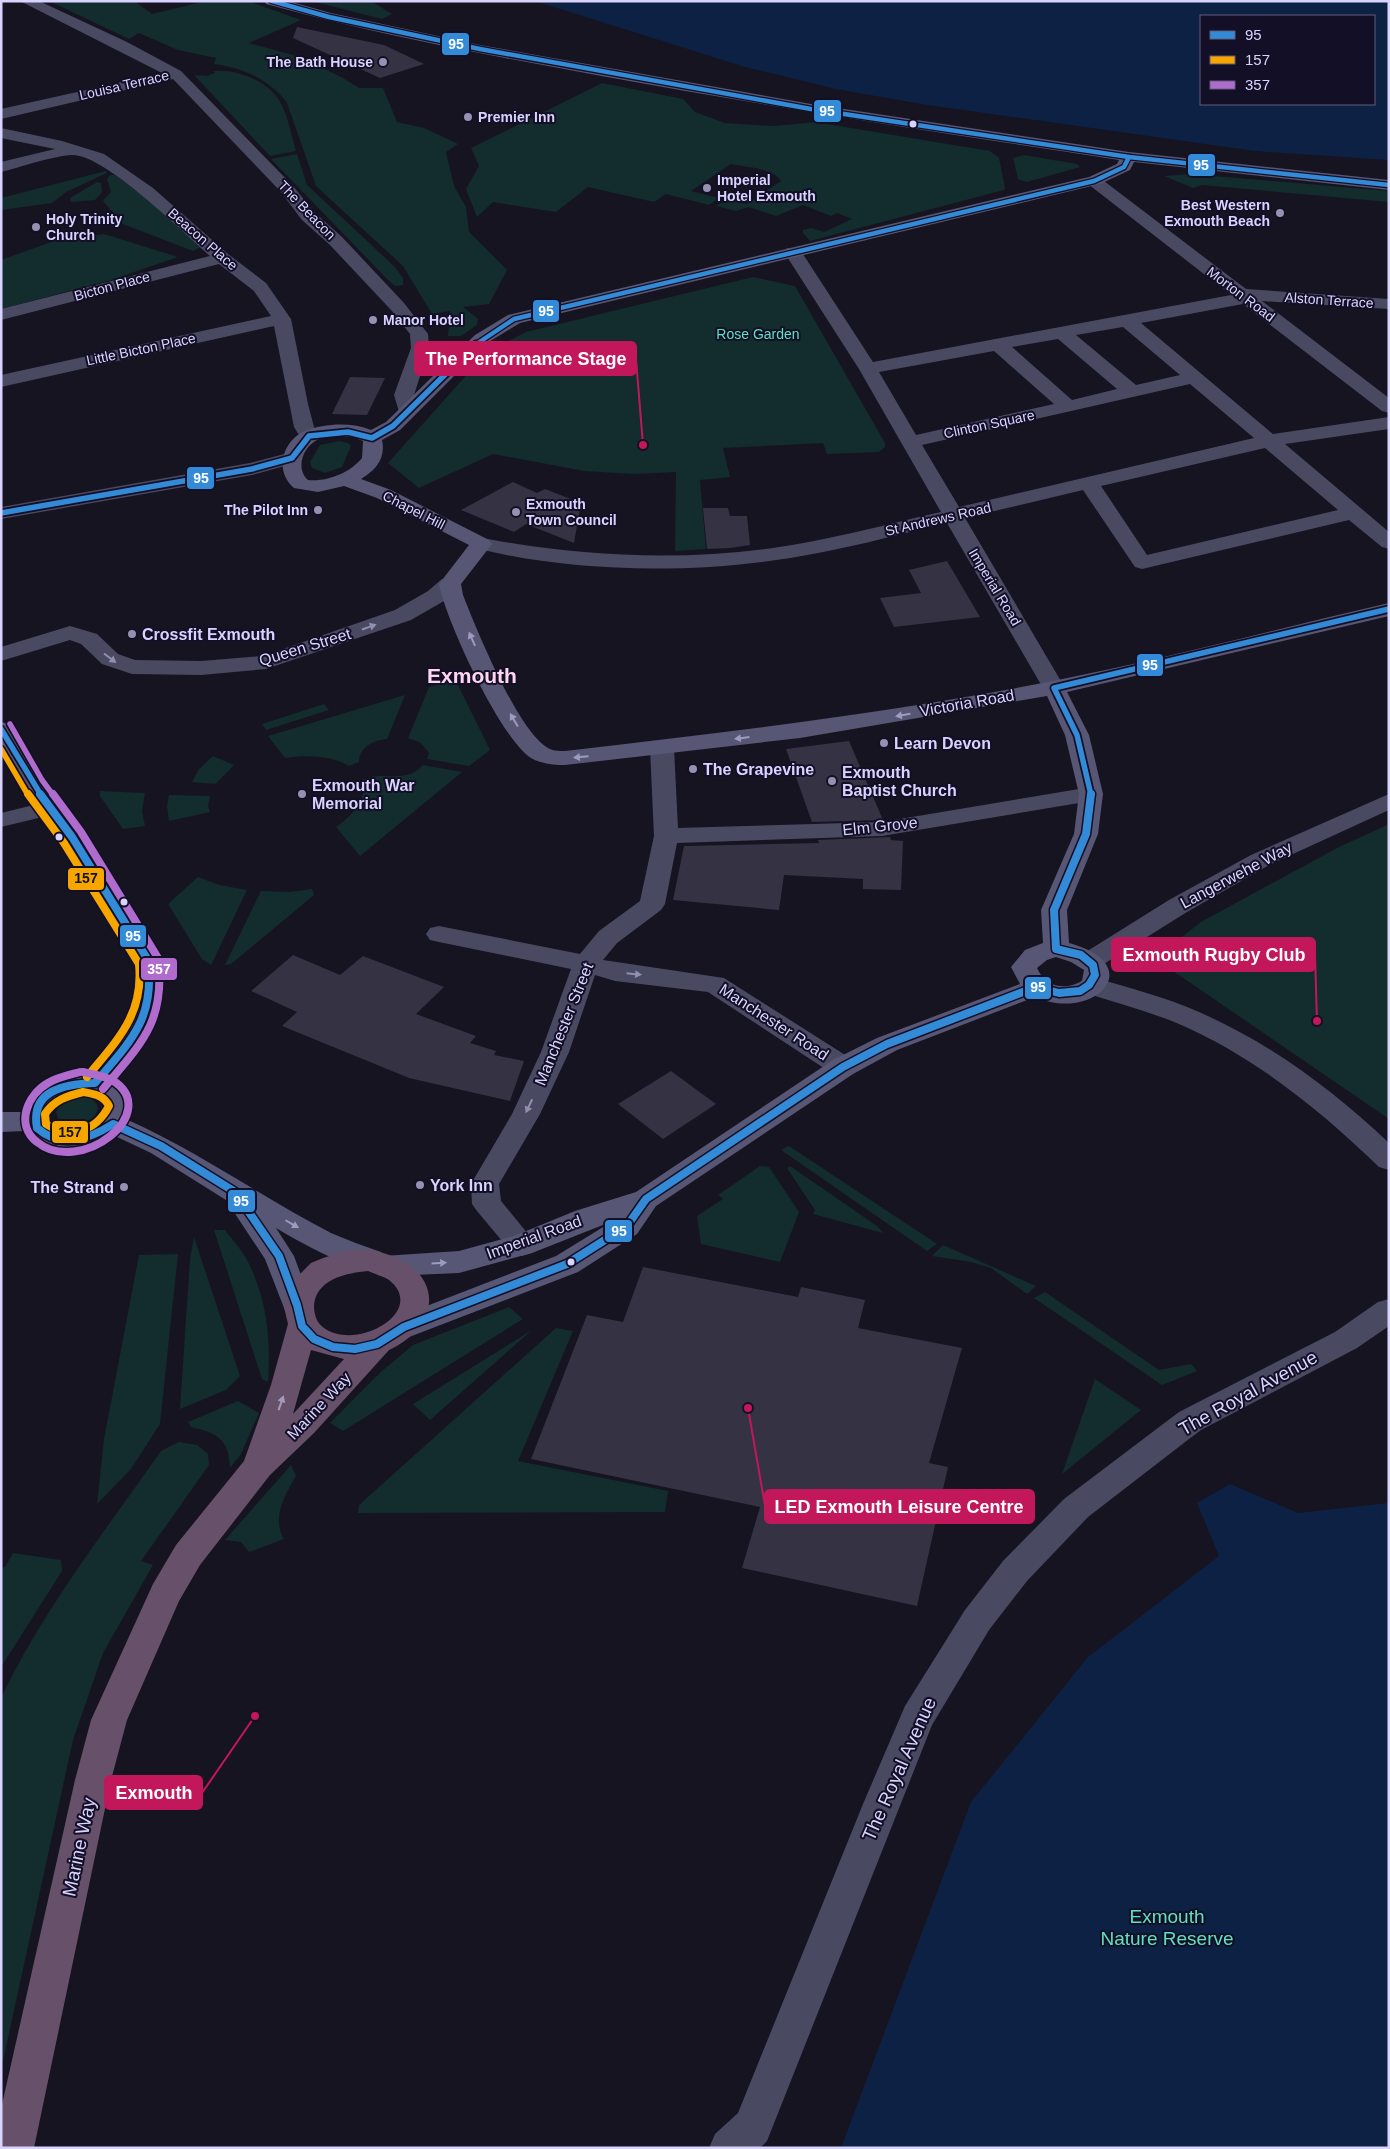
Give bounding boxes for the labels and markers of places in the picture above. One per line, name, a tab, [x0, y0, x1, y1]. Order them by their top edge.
place label: The Bath House	[266, 54, 373, 70]
marker: The Bath House	[377, 56, 389, 68]
place label: Premier Inn	[478, 109, 555, 125]
marker: Premier Inn	[462, 111, 474, 123]
unlabelled marker	[908, 119, 918, 129]
place label: Imperial Hotel Exmouth	[717, 172, 816, 204]
marker: Imperial Hotel Exmouth	[701, 182, 713, 194]
place label: Best Western Exmouth Beach	[1164, 197, 1270, 229]
marker: Best Western Exmouth Beach	[1274, 207, 1286, 219]
place label: Holy Trinity Church	[46, 211, 122, 243]
marker: Holy Trinity Church	[30, 221, 42, 233]
place label: Manor Hotel	[383, 312, 464, 328]
marker: Manor Hotel	[367, 314, 379, 326]
callout: The Performance Stage	[415, 342, 636, 375]
place label: Exmouth Town Council	[526, 496, 617, 528]
place label: The Pilot Inn	[224, 502, 308, 518]
marker: The Pilot Inn	[312, 504, 324, 516]
marker: Exmouth Town Council	[510, 506, 522, 518]
place label: Crossfit Exmouth	[142, 626, 275, 643]
marker: Crossfit Exmouth	[126, 628, 138, 640]
place label: Learn Devon	[894, 735, 991, 752]
marker: Learn Devon	[878, 737, 890, 749]
place label: The Grapevine	[703, 761, 814, 778]
marker: The Grapevine	[687, 763, 699, 775]
place label: Exmouth Baptist Church	[842, 764, 957, 799]
marker: Exmouth Baptist Church	[826, 775, 838, 787]
place label: Exmouth War Memorial	[312, 777, 415, 812]
marker: Exmouth War Memorial	[296, 788, 308, 800]
unlabelled marker	[54, 832, 64, 842]
unlabelled marker	[119, 897, 129, 907]
callout: Exmouth Rugby Club	[1112, 938, 1315, 971]
place label: York Inn	[430, 1177, 493, 1194]
place label: The Strand	[30, 1179, 114, 1196]
marker: York Inn	[414, 1179, 426, 1191]
marker: The Strand	[118, 1181, 130, 1193]
unlabelled marker	[566, 1257, 576, 1267]
callout: LED Exmouth Leisure Centre	[765, 1490, 1034, 1523]
callout: Exmouth	[105, 1776, 202, 1809]

